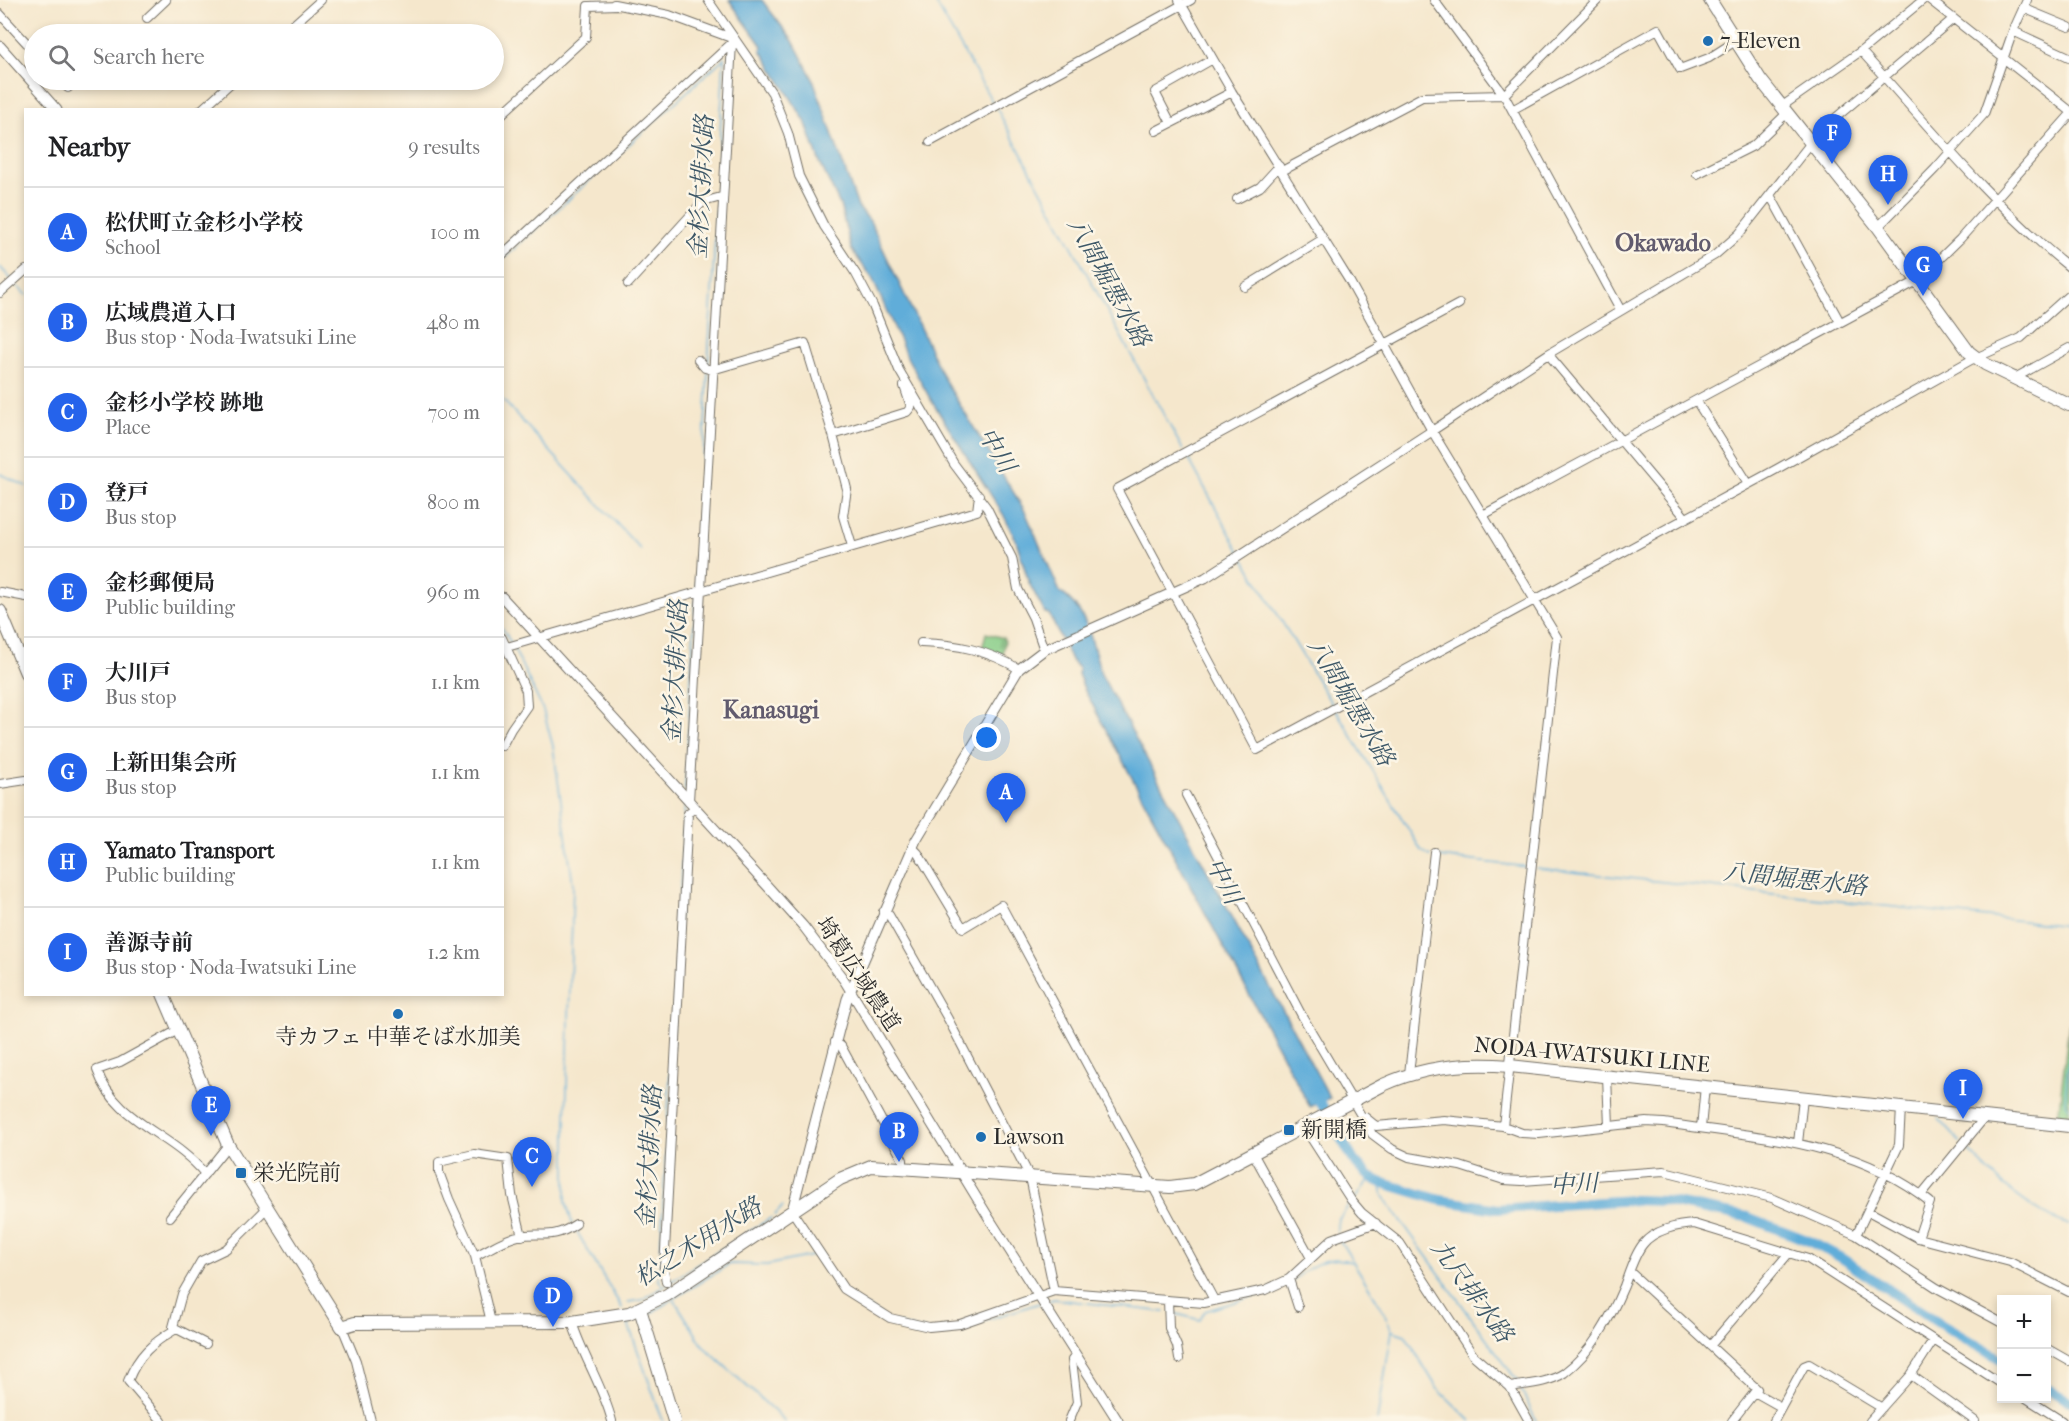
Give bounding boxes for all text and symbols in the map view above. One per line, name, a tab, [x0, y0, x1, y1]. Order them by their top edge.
search box	[24, 24, 504, 90]
place label: 7-Eleven	[1720, 28, 1801, 54]
marker: 7-Eleven	[1701, 34, 1715, 48]
icon: search	[45, 41, 78, 74]
text: Search here	[93, 44, 205, 70]
water label: 金杉大排水路	[683, 112, 719, 260]
pin: F	[1812, 114, 1852, 164]
text: Nearby	[48, 132, 130, 163]
text: 9 results	[408, 136, 480, 159]
pin: H	[1868, 156, 1908, 205]
text: 松伏町立金杉小学校	[105, 210, 303, 236]
water label: 八間堀悪水路	[1062, 212, 1157, 354]
text: A	[61, 221, 74, 244]
text: 100 m	[430, 221, 480, 244]
district label: Okawado	[1615, 229, 1711, 257]
text: School	[105, 236, 161, 259]
pin: G	[1904, 246, 1942, 296]
text: 広域農道入口	[105, 300, 237, 326]
text: B	[61, 311, 74, 334]
text: 480 m	[426, 311, 480, 334]
text: Bus stop · Noda-Iwatsuki Line	[105, 326, 356, 349]
text: 金杉小学校 跡地	[105, 390, 264, 416]
text: C	[61, 401, 74, 424]
text: 700 m	[427, 401, 480, 424]
text: Place	[105, 416, 151, 439]
water label: 中川	[973, 422, 1023, 480]
text: 登戸	[105, 480, 149, 506]
text: D	[60, 491, 75, 514]
text: 800 m	[427, 491, 480, 514]
text: Bus stop	[105, 506, 177, 529]
text: 金杉郵便局	[105, 570, 215, 596]
text: E	[61, 581, 74, 604]
text: 960 m	[427, 581, 480, 604]
text: Public building	[105, 596, 235, 619]
water label: 金杉大排水路	[657, 597, 693, 745]
water label: 八間堀悪水路	[1302, 633, 1401, 773]
text: 大川戸	[105, 660, 171, 686]
text: F	[62, 671, 73, 694]
text: 1.1 km	[431, 671, 480, 694]
text: Bus stop	[105, 686, 177, 709]
district label: Kanasugi	[723, 696, 820, 724]
your location	[972, 723, 1001, 752]
text: 上新田集会所	[105, 750, 237, 776]
text: G	[60, 761, 75, 784]
text: 1.1 km	[431, 761, 480, 784]
pin: A	[986, 774, 1026, 823]
text: Bus stop	[105, 776, 177, 799]
text: Yamato Transport	[105, 838, 275, 864]
text: H	[60, 851, 75, 874]
text: 1.1 km	[431, 851, 480, 874]
water label: 中川	[1201, 853, 1249, 911]
water label: 八間堀悪水路	[1722, 858, 1870, 901]
text: Public building	[105, 864, 235, 887]
street label: 埼葛広域農道	[810, 912, 906, 1036]
text: 善源寺前	[105, 930, 193, 956]
text: I	[64, 941, 71, 964]
text: 1.2 km	[428, 941, 480, 964]
text: Bus stop · Noda-Iwatsuki Line	[105, 956, 356, 979]
marker: 寺カフェ 中華そば水加美	[391, 1007, 405, 1021]
place label: 寺カフェ 中華そば水加美	[275, 1024, 521, 1050]
street label: NODA-IWATSUKI LINE	[1473, 1032, 1711, 1078]
pin: I	[1944, 1070, 1982, 1119]
water label: 金杉大排水路	[631, 1082, 667, 1230]
pin: E	[192, 1086, 230, 1136]
pin: B	[880, 1112, 918, 1162]
place label: 新開橋	[1301, 1117, 1367, 1143]
marker: 新開橋	[1282, 1123, 1296, 1137]
place label: Lawson	[993, 1124, 1065, 1150]
marker: Lawson	[974, 1130, 988, 1144]
pin: C	[512, 1138, 552, 1187]
place label: 栄光院前	[253, 1160, 341, 1186]
marker: 栄光院前	[234, 1166, 248, 1180]
water label: 中川	[1549, 1169, 1602, 1199]
water label: 松之木用水路	[630, 1191, 768, 1292]
water label: 九尺排水路	[1425, 1234, 1520, 1349]
pin: D	[534, 1278, 572, 1327]
map controls	[1997, 1295, 2051, 1403]
button: +	[1997, 1295, 2051, 1349]
button: −	[1997, 1349, 2051, 1403]

